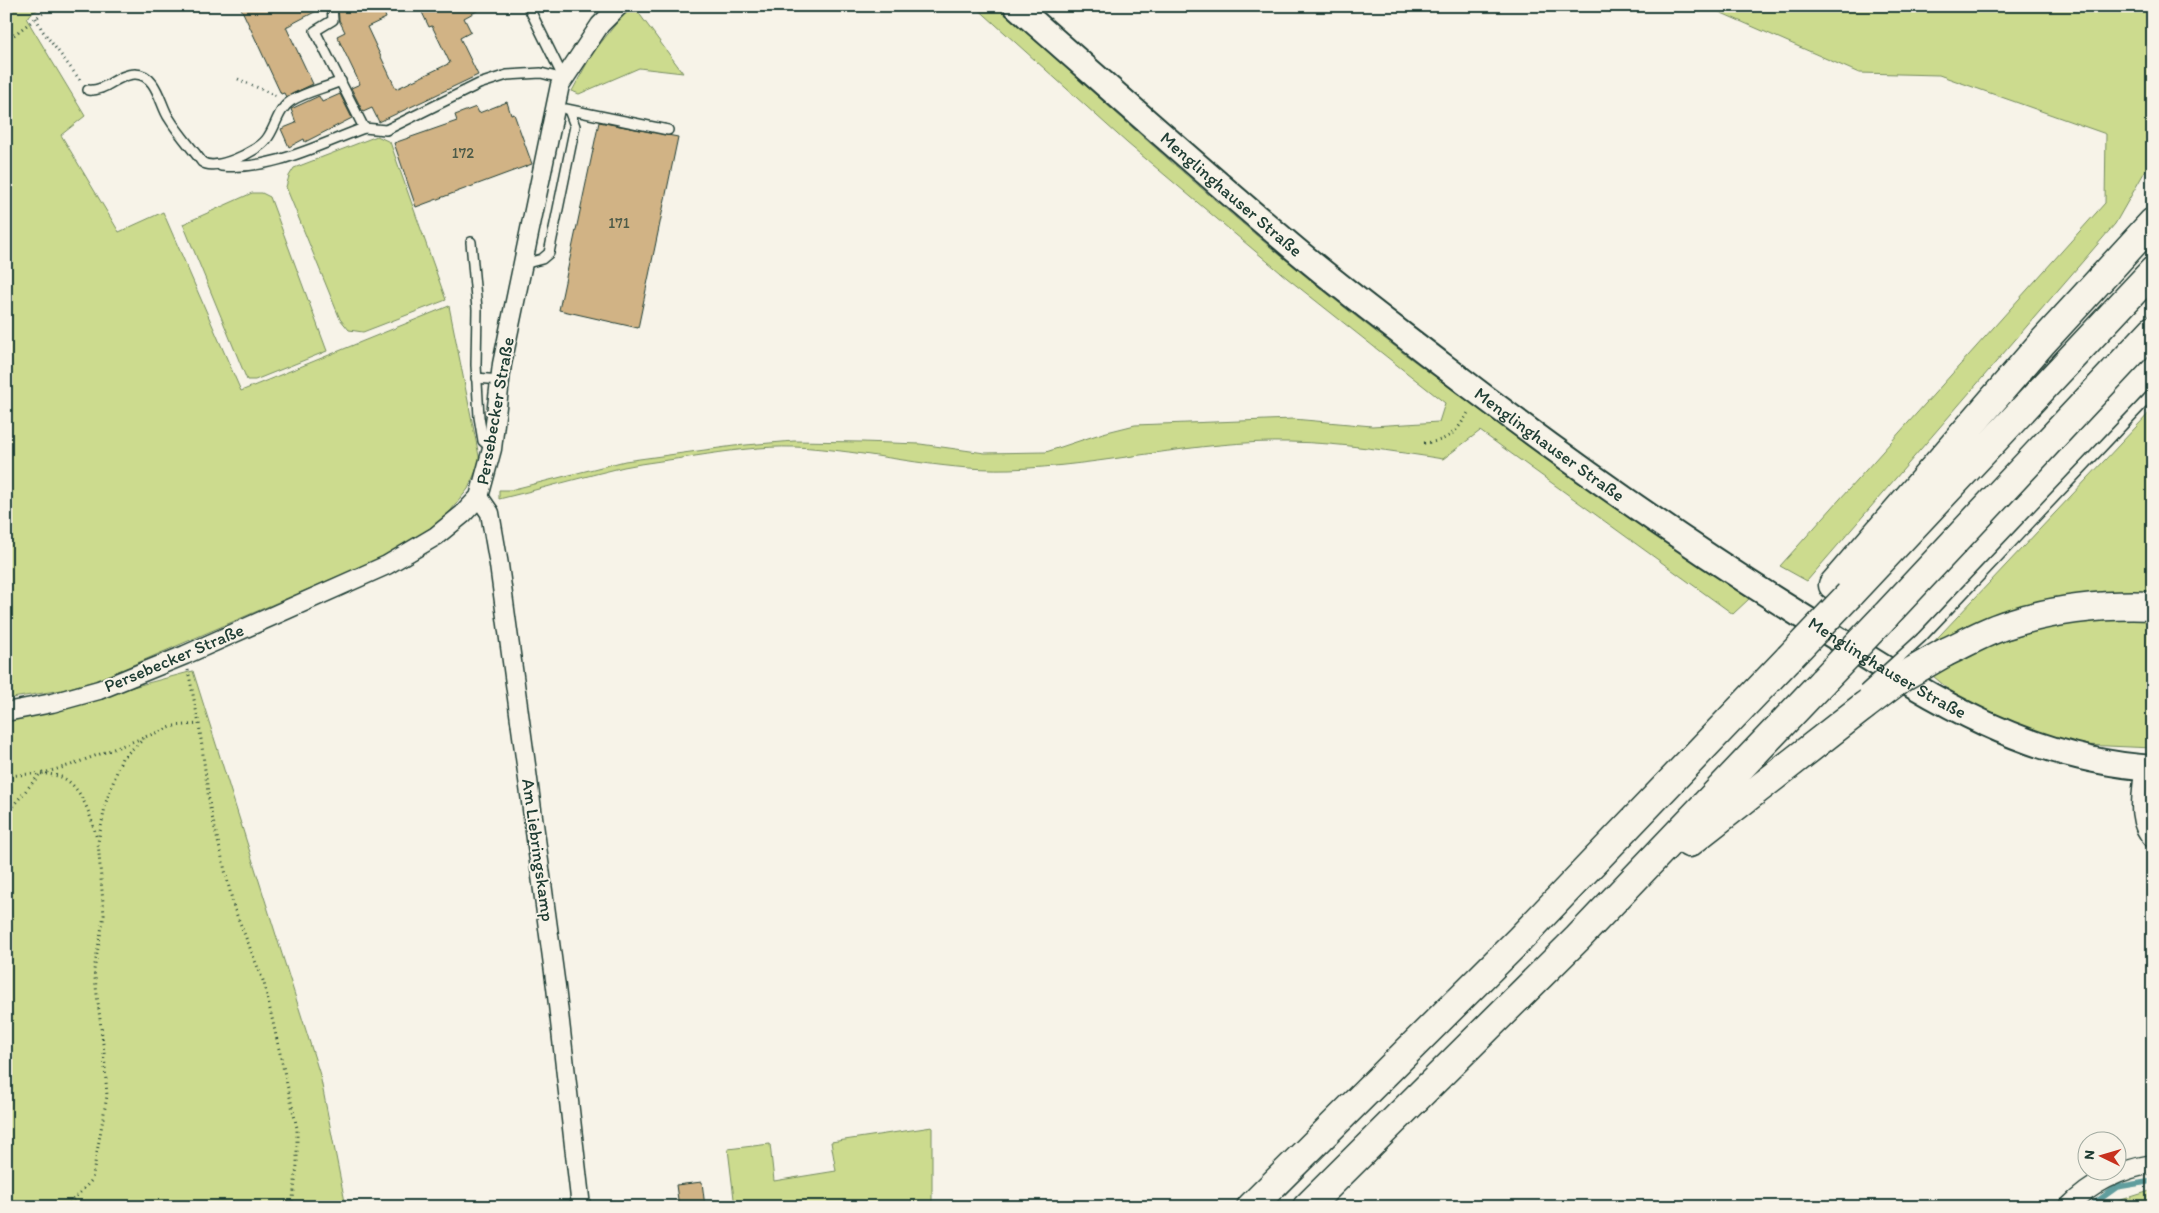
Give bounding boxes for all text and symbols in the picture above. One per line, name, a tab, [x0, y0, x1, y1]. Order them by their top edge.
street label: Menglinghauser Straße	[1156, 127, 1307, 262]
house number: 172	[452, 144, 474, 162]
house number: 171	[608, 214, 630, 232]
street label: Persebecker Straße	[471, 335, 519, 487]
street label: Menglinghauser Straße	[1470, 382, 1629, 507]
street label: Menglinghauser Straße	[1804, 612, 1970, 723]
street label: Persebecker Straße	[101, 619, 247, 697]
street label: Am Liebringskamp	[517, 777, 559, 923]
north arrow	[2076, 1130, 2126, 1180]
text: N	[2081, 1149, 2098, 1160]

